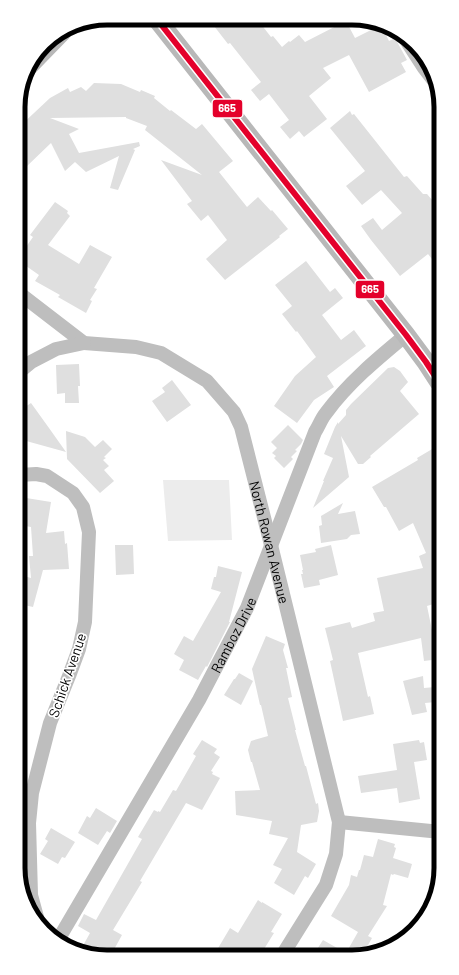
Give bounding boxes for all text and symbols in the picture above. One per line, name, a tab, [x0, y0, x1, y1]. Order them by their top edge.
line badge: 665	[212, 99, 243, 118]
text: 665	[218, 101, 236, 114]
line badge: 665	[355, 280, 385, 299]
text: 665	[361, 282, 379, 295]
street label: North Rowan Avenue	[246, 479, 293, 605]
street label: Ramboz Drive	[206, 594, 259, 675]
street label: Schick Avenue	[45, 631, 89, 719]

